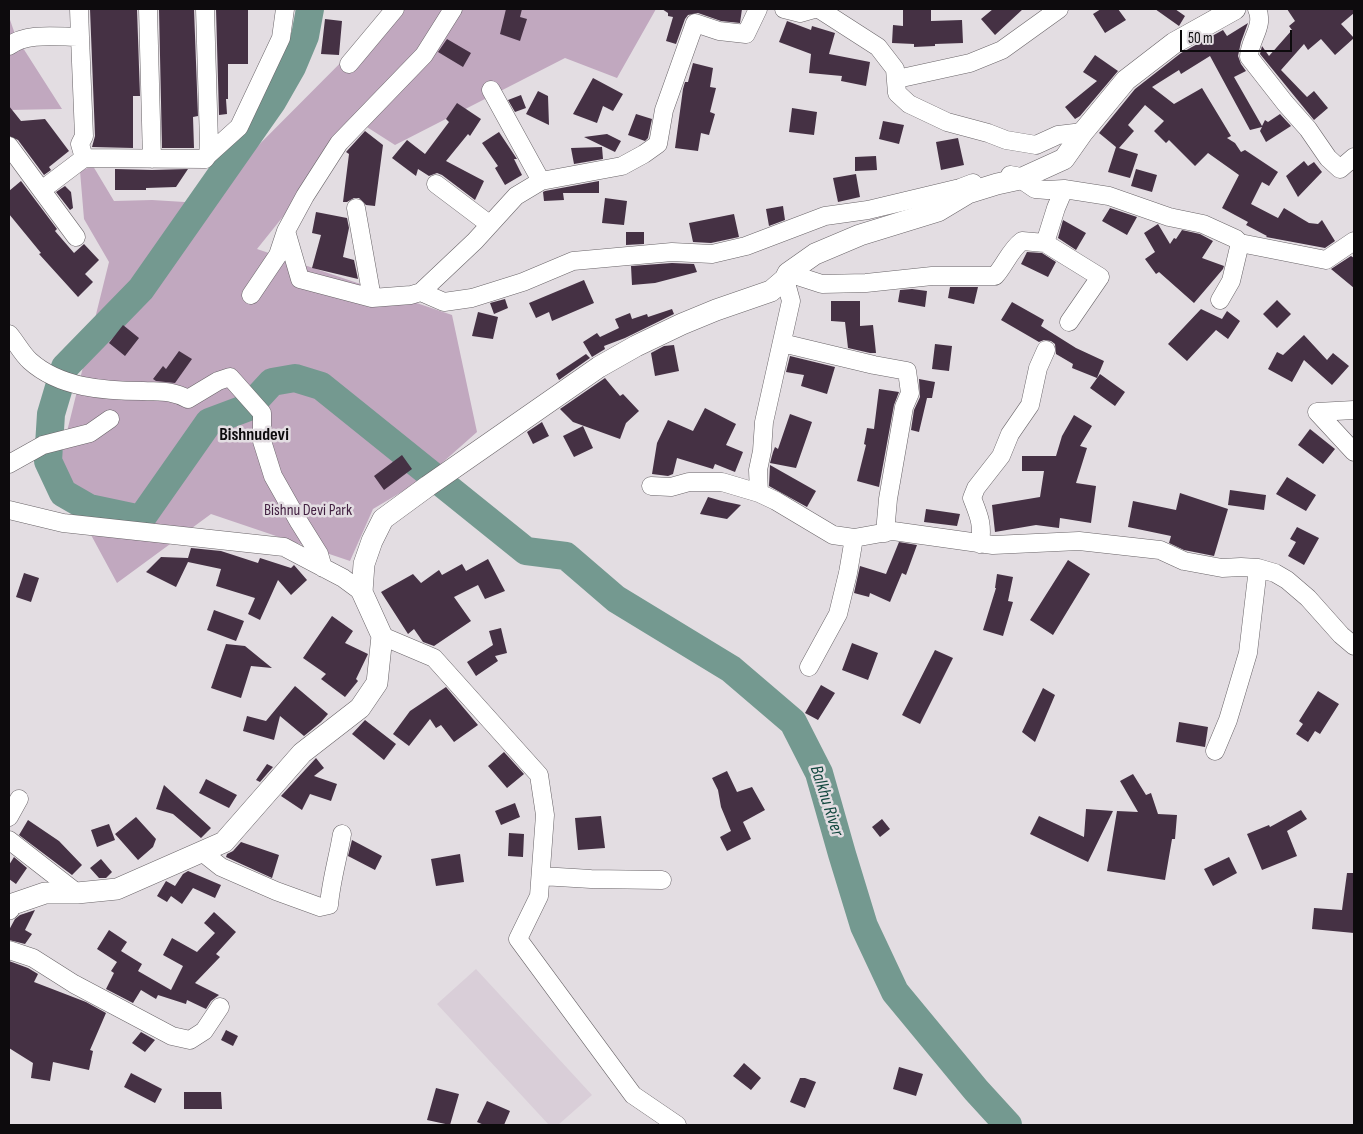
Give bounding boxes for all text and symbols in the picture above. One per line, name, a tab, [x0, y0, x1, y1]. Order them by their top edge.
scale bar	[1183, 20, 1296, 52]
text: 50 m	[1188, 29, 1213, 48]
district label: Bishnudevi	[219, 424, 289, 446]
park label: Bishnu Devi Park	[264, 501, 352, 521]
water label: Balkhu River	[804, 763, 848, 839]

